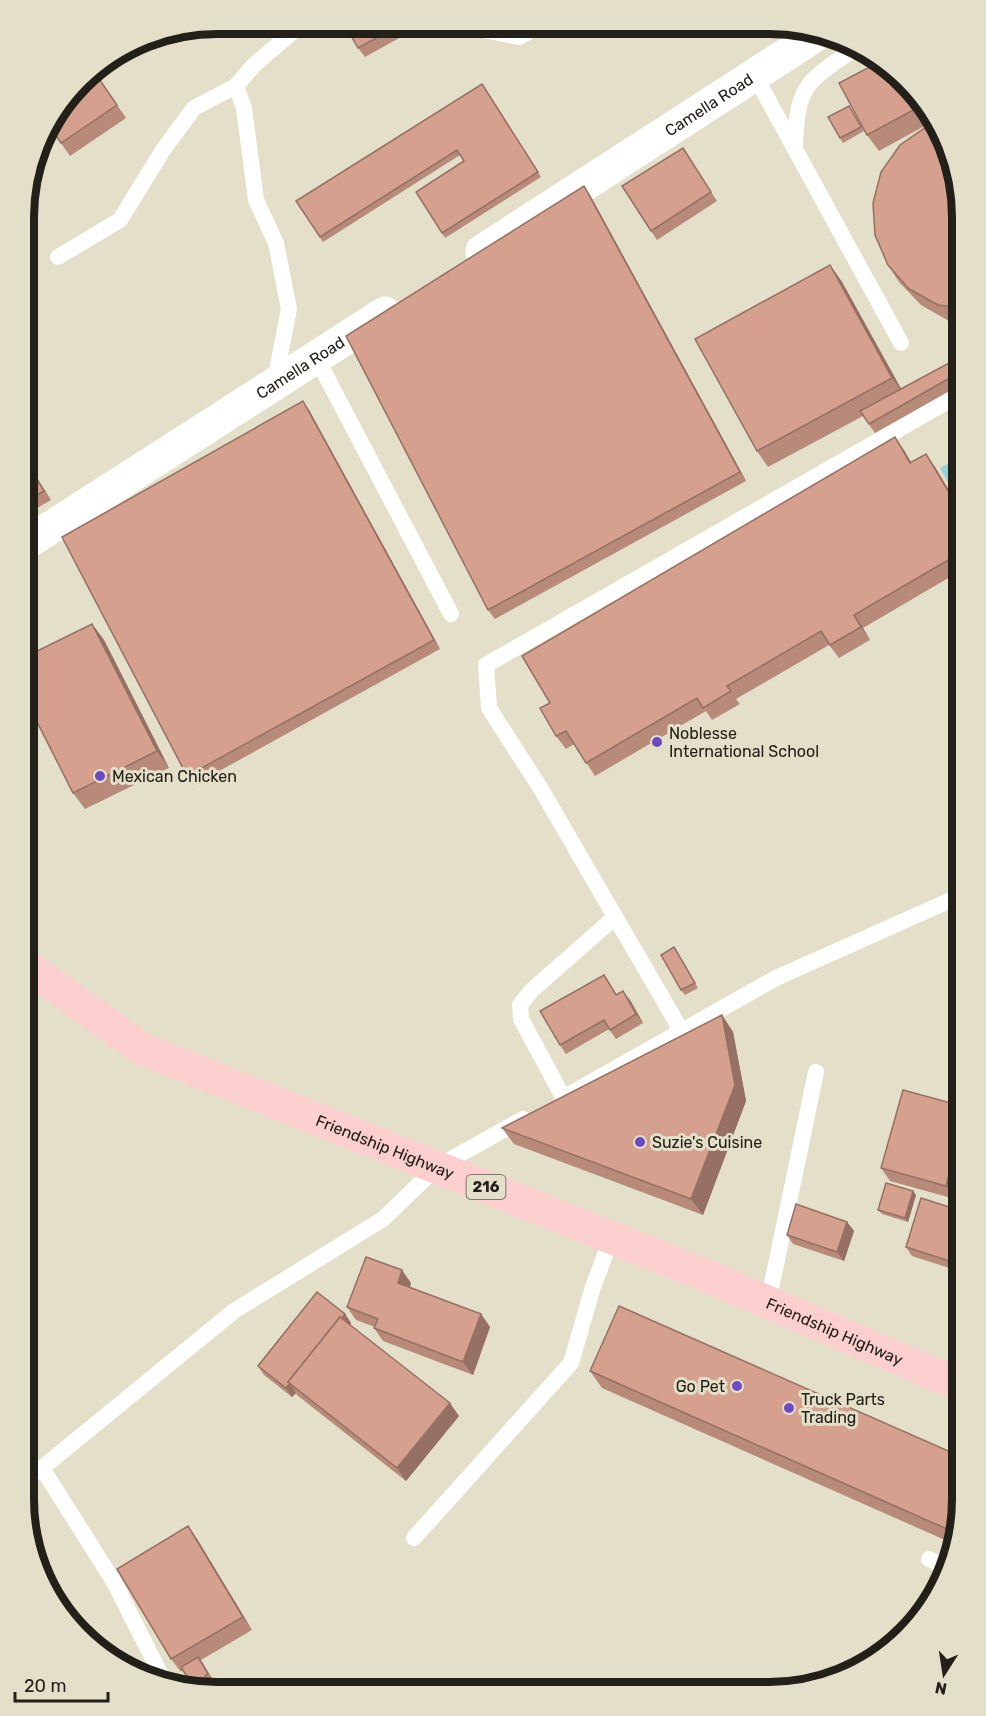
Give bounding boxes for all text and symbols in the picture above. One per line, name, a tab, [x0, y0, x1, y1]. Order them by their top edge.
street label: Camella Road	[661, 69, 756, 140]
street label: Camella Road	[252, 332, 348, 403]
place label: Noblesse International School	[669, 724, 819, 761]
marker: Noblesse International School	[650, 735, 664, 749]
place label: Mexican Chicken	[112, 767, 237, 786]
marker: Mexican Chicken	[93, 769, 107, 783]
street label: Friendship Highway	[313, 1110, 457, 1183]
place label: Suzie's Cuisine	[652, 1133, 762, 1152]
marker: Suzie's Cuisine	[633, 1135, 647, 1149]
road number: 216	[466, 1175, 506, 1199]
street label: Friendship Highway	[763, 1293, 906, 1369]
place label: Go Pet	[676, 1377, 725, 1396]
marker: Go Pet	[730, 1379, 744, 1393]
place label: Truck Parts Trading	[801, 1390, 885, 1427]
marker: Truck Parts Trading	[782, 1401, 796, 1415]
north arrow	[914, 1644, 974, 1704]
scale bar	[15, 1665, 108, 1703]
text: 20 m	[24, 1675, 66, 1697]
text: N	[933, 1678, 949, 1699]

